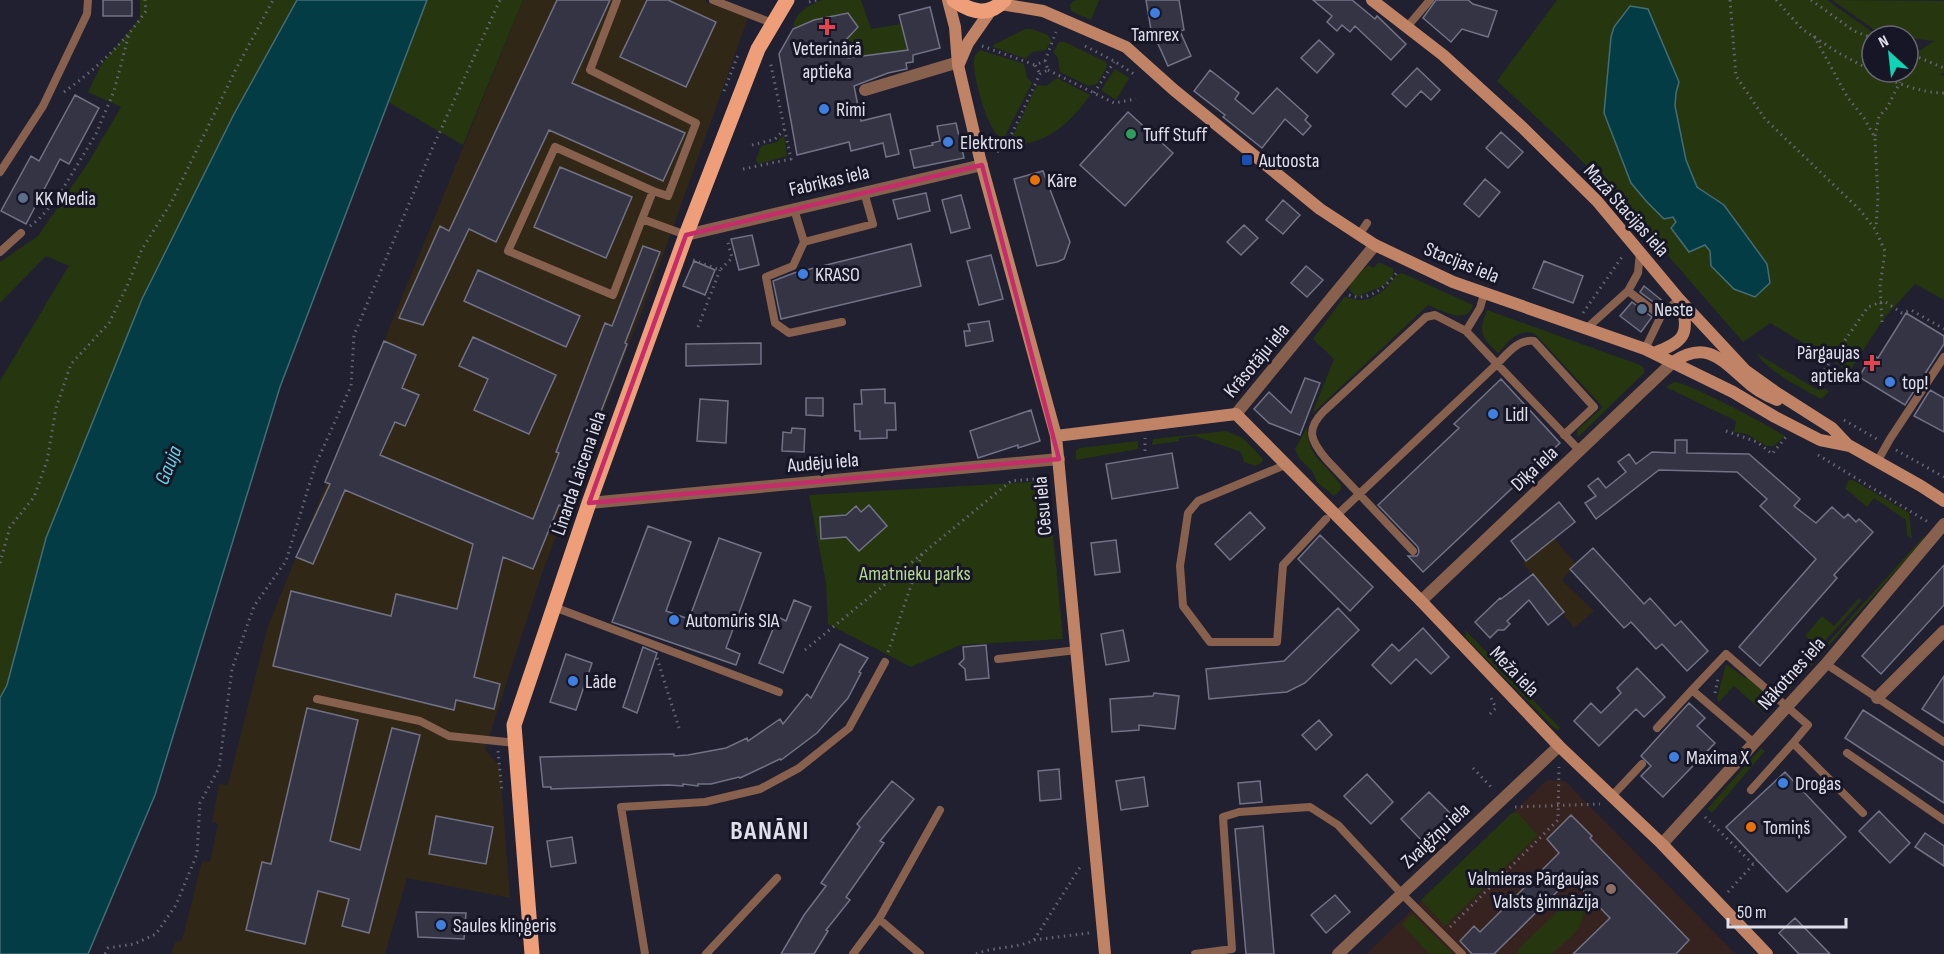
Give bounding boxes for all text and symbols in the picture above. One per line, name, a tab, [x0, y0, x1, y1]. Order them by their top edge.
marker: Tamrex	[1148, 6, 1162, 20]
marker: Veterinārā aptieka	[820, 20, 834, 34]
place label: Tamrex	[1131, 23, 1180, 47]
north arrow	[1860, 24, 1920, 84]
text: N	[1876, 32, 1892, 52]
place label: Veterinārā aptieka	[792, 37, 862, 84]
place label: Rimi	[836, 98, 866, 122]
marker: Rimi	[817, 102, 831, 116]
place label: Tuff Stuff	[1143, 123, 1208, 147]
marker: Tuff Stuff	[1124, 127, 1138, 141]
place label: Elektrons	[960, 131, 1023, 155]
marker: Elektrons	[941, 135, 955, 149]
place label: Autoosta	[1258, 149, 1319, 173]
marker: Autoosta	[1240, 153, 1254, 167]
street label: Mazā Stacijas iela	[1578, 159, 1674, 262]
street label: Fabrikas iela	[787, 160, 872, 202]
place label: Kāre	[1047, 169, 1077, 193]
marker: Kāre	[1028, 173, 1042, 187]
place label: KK Media	[35, 187, 96, 211]
marker: KK Media	[16, 191, 30, 205]
street label: Stacijas iela	[1421, 237, 1503, 289]
place label: KRASO	[815, 263, 860, 287]
marker: KRASO	[796, 267, 810, 281]
place label: Neste	[1654, 298, 1693, 322]
marker: Neste	[1635, 302, 1649, 316]
street label: Krāsotāju iela	[1219, 319, 1295, 403]
place label: Pārgaujas aptieka	[1797, 341, 1860, 388]
marker: Pārgaujas aptieka	[1865, 356, 1879, 370]
place label: top!	[1902, 371, 1928, 395]
marker: top!	[1883, 375, 1897, 389]
place label: Lidl	[1505, 403, 1528, 427]
marker: Lidl	[1486, 407, 1500, 421]
street label: Linarda Laicena iela	[547, 408, 611, 538]
street label: Dīķa iela	[1506, 441, 1563, 496]
water label: Gauja	[149, 442, 188, 488]
street label: Audēju iela	[785, 448, 860, 478]
street label: Cēsu iela	[1028, 475, 1058, 537]
park label: Amatnieku parks	[858, 562, 971, 586]
place label: Automūris SIA	[685, 609, 780, 633]
marker: Automūris SIA	[667, 613, 681, 627]
street label: Nākotnes iela	[1753, 632, 1831, 715]
street label: Meža iela	[1484, 641, 1544, 702]
place label: Lāde	[585, 670, 616, 694]
marker: Lāde	[566, 674, 580, 688]
place label: Maxima X	[1686, 746, 1750, 770]
marker: Maxima X	[1667, 750, 1681, 764]
place label: Drogas	[1795, 772, 1841, 796]
marker: Drogas	[1776, 776, 1790, 790]
street label: Zvaigžņu iela	[1396, 798, 1475, 874]
district label: BANĀNI	[730, 816, 810, 847]
place label: Tomiņš	[1763, 816, 1810, 840]
marker: Tomiņš	[1744, 820, 1758, 834]
place label: Valmieras Pārgaujas Valsts ģimnāzija	[1468, 867, 1599, 914]
marker: Valmieras Pārgaujas Valsts ģimnāzija	[1604, 882, 1618, 896]
scale bar	[1728, 891, 1846, 929]
text: 50 m	[1737, 902, 1767, 923]
place label: Saules kliņģeris	[453, 914, 556, 938]
marker: Saules kliņģeris	[434, 918, 448, 932]

